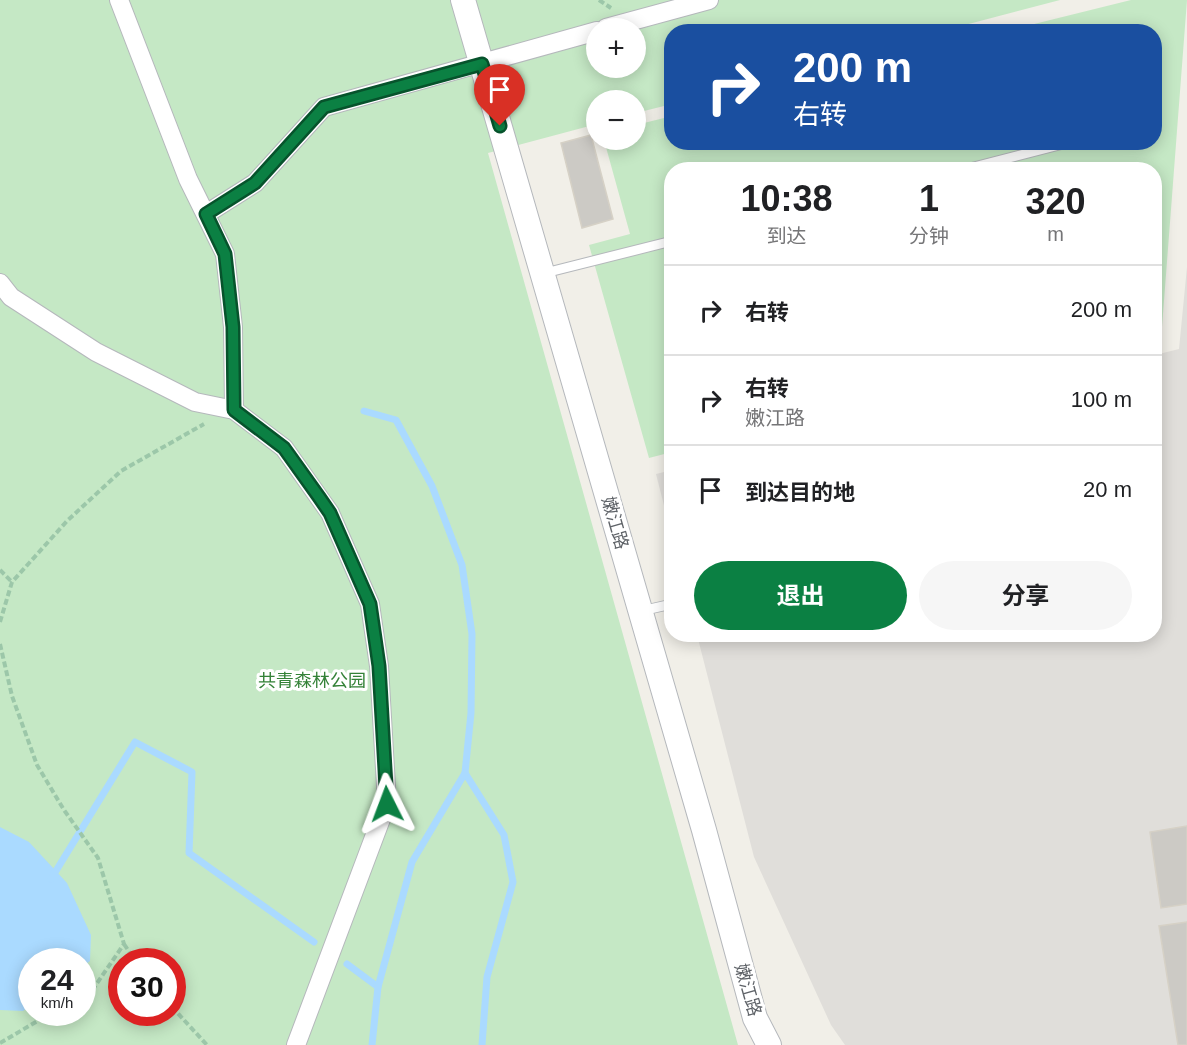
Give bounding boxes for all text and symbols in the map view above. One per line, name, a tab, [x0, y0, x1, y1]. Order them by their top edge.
map controls	[586, 18, 646, 150]
button: +	[586, 18, 646, 78]
text: 200 m	[793, 44, 912, 91]
icon: right	[694, 48, 772, 126]
pin	[474, 64, 525, 126]
icon: arrive	[483, 73, 516, 106]
button: −	[586, 90, 646, 150]
text: 右转	[793, 100, 847, 130]
text: 10:38	[740, 178, 833, 219]
text: 1	[919, 178, 939, 219]
text: 320	[1025, 181, 1086, 222]
text: m	[1047, 223, 1064, 245]
text: 到达	[766, 225, 806, 247]
text: 分钟	[909, 225, 949, 247]
icon: right	[694, 294, 727, 327]
text: 200 m	[1071, 297, 1132, 322]
text: 右转	[745, 300, 789, 325]
text: 右转	[745, 376, 789, 401]
icon: right	[694, 384, 727, 417]
text: 100 m	[1071, 387, 1132, 412]
text: 嫩江路	[745, 407, 805, 429]
icon: arrive	[694, 474, 727, 507]
text: 20 m	[1083, 477, 1132, 502]
text: 到达目的地	[745, 480, 855, 505]
street label: 嫩江路	[598, 494, 632, 552]
button: 退出	[694, 561, 907, 630]
button: 分享	[919, 561, 1132, 630]
park label: 共青森林公园	[258, 671, 366, 691]
position arrow	[355, 772, 419, 836]
speed limit sign: 30	[108, 948, 186, 1026]
street label: 嫩江路	[731, 961, 765, 1019]
text: 24	[40, 963, 74, 996]
text: km/h	[41, 994, 73, 1011]

